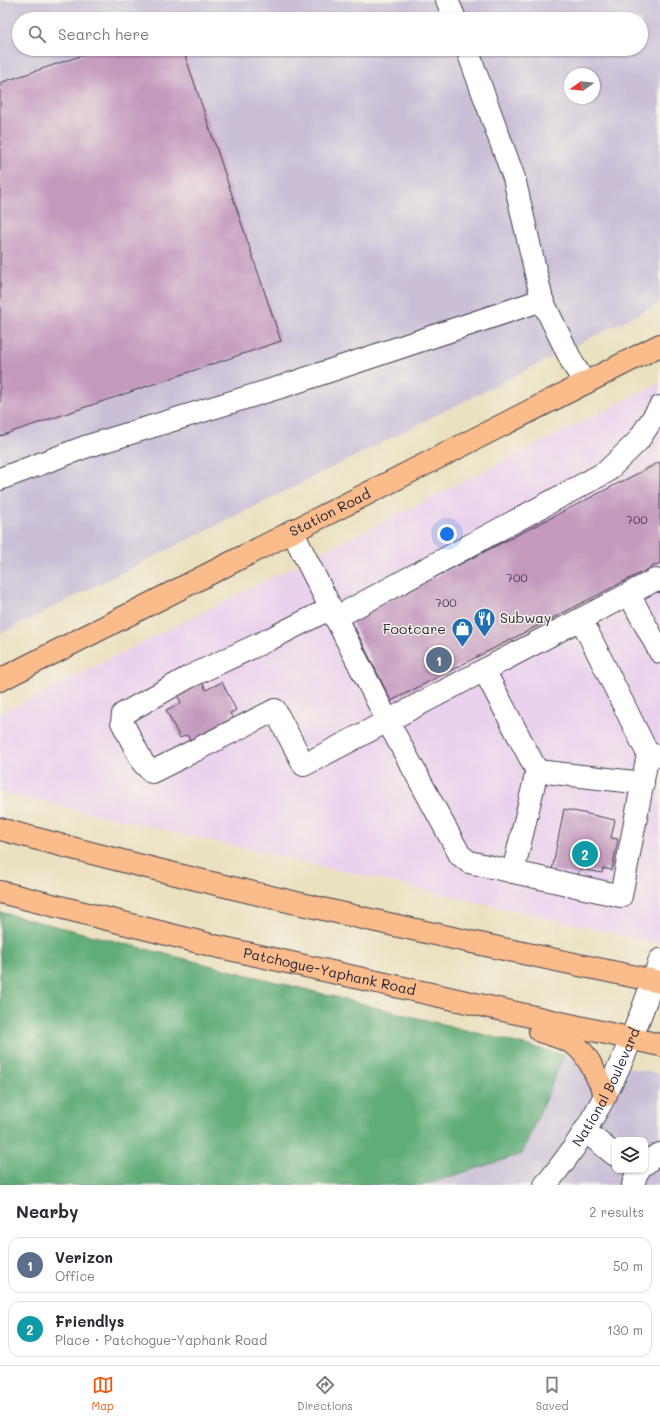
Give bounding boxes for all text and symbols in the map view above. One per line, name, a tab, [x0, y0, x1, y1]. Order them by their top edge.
search box	[12, 12, 648, 56]
icon: search	[26, 23, 48, 45]
text: Search here	[58, 24, 149, 44]
north arrow	[564, 68, 600, 104]
street label: Station Road	[286, 483, 374, 541]
house number: 700	[626, 511, 648, 527]
your location	[437, 524, 457, 544]
house number: 700	[506, 569, 528, 585]
house number: 700	[435, 594, 457, 610]
restaurant icon: Subway	[471, 605, 497, 638]
place label: Subway	[500, 608, 551, 627]
shop icon: Footcare	[449, 616, 475, 649]
place label: Footcare	[383, 619, 446, 638]
pin: 1	[426, 645, 452, 675]
pin: 2	[572, 839, 598, 869]
street label: Patchogue-Yaphank Road	[242, 943, 418, 999]
street label: National Boulevard	[567, 1025, 644, 1150]
map controls	[612, 1137, 648, 1173]
button: layers	[612, 1137, 648, 1173]
text: Nearby	[16, 1200, 78, 1222]
text: 2 results	[589, 1203, 644, 1220]
text: Verizon	[55, 1247, 113, 1267]
text: 1	[27, 1257, 33, 1274]
text: 50 m	[613, 1257, 643, 1274]
text: Office	[55, 1267, 95, 1284]
text: Friendlys	[55, 1311, 124, 1331]
text: 2	[26, 1321, 34, 1338]
text: 130 m	[607, 1321, 643, 1338]
text: Place · Patchogue-Yaphank Road	[55, 1331, 267, 1348]
tab: Map	[92, 1374, 114, 1413]
tab: Directions	[297, 1374, 353, 1413]
tab: Saved	[536, 1374, 568, 1413]

